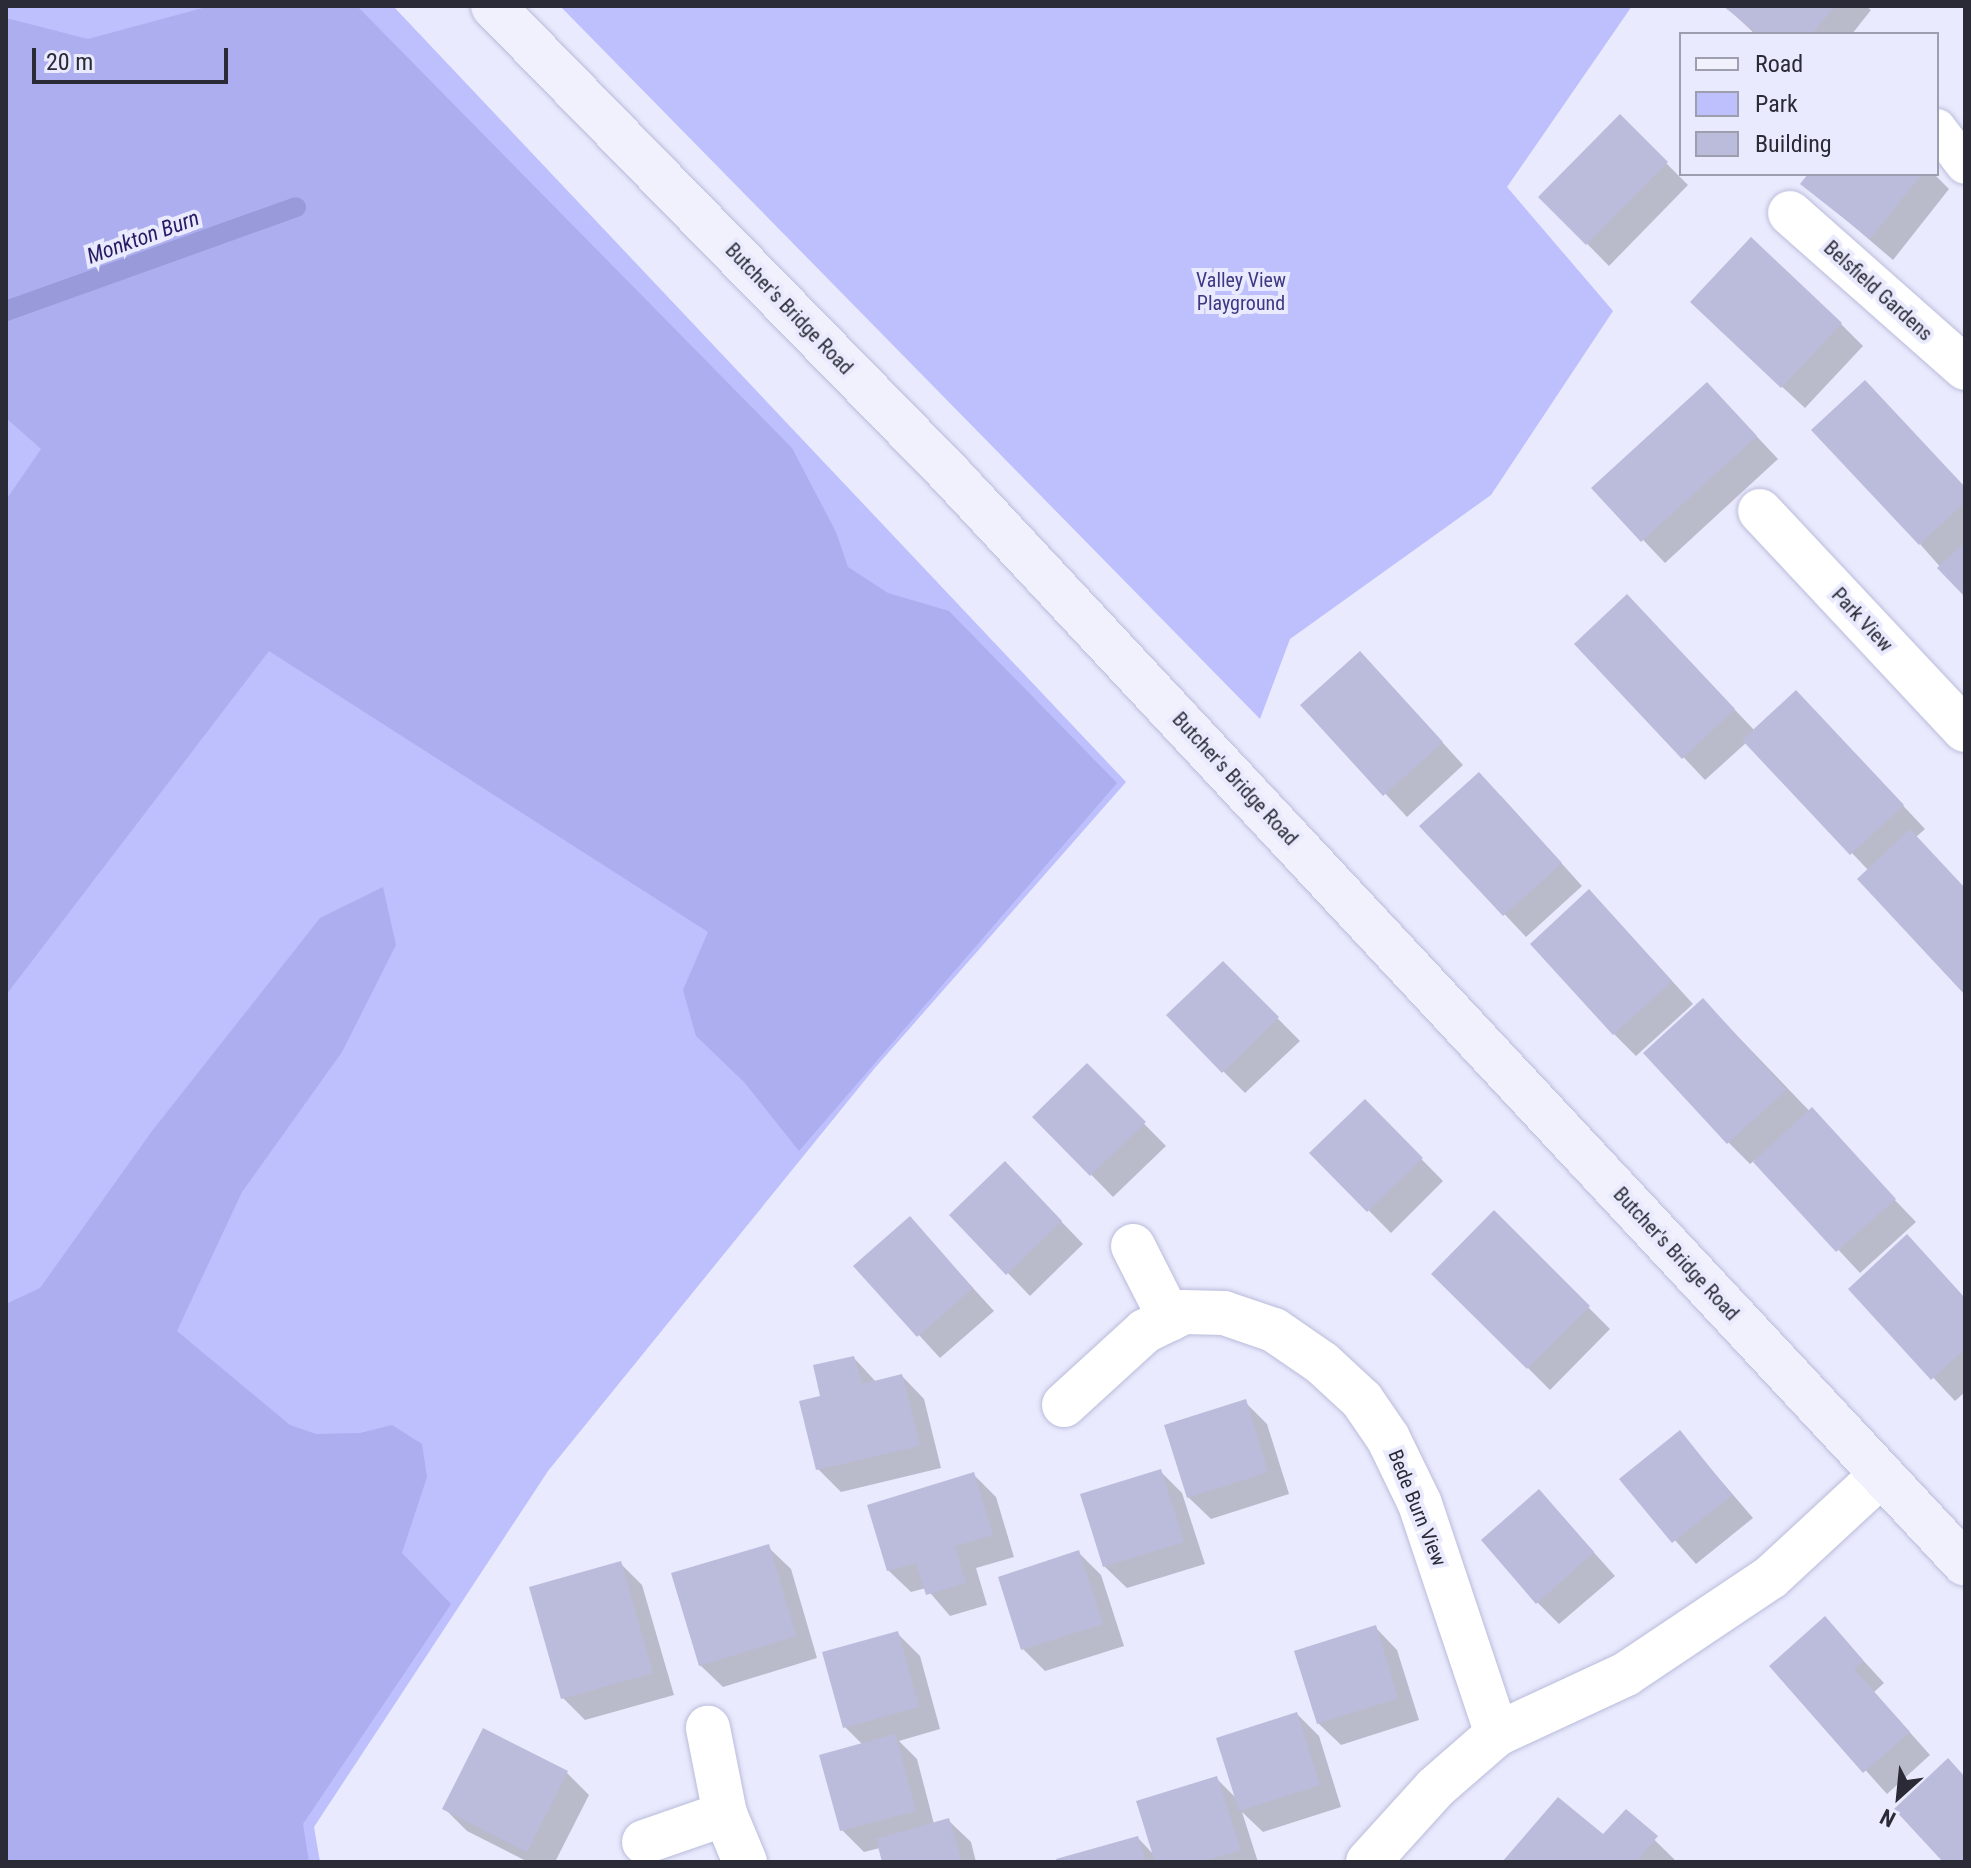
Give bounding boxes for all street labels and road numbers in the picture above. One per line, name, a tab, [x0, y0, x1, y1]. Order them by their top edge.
street label: Belsfield Gardens	[1819, 236, 1937, 346]
street label: Butcher's Bridge Road	[720, 238, 858, 380]
street label: Park View	[1826, 583, 1898, 657]
street label: Butcher's Bridge Road	[1167, 708, 1303, 850]
street label: Butcher's Bridge Road	[1608, 1183, 1744, 1325]
street label: Bede Burn View	[1383, 1446, 1451, 1570]

